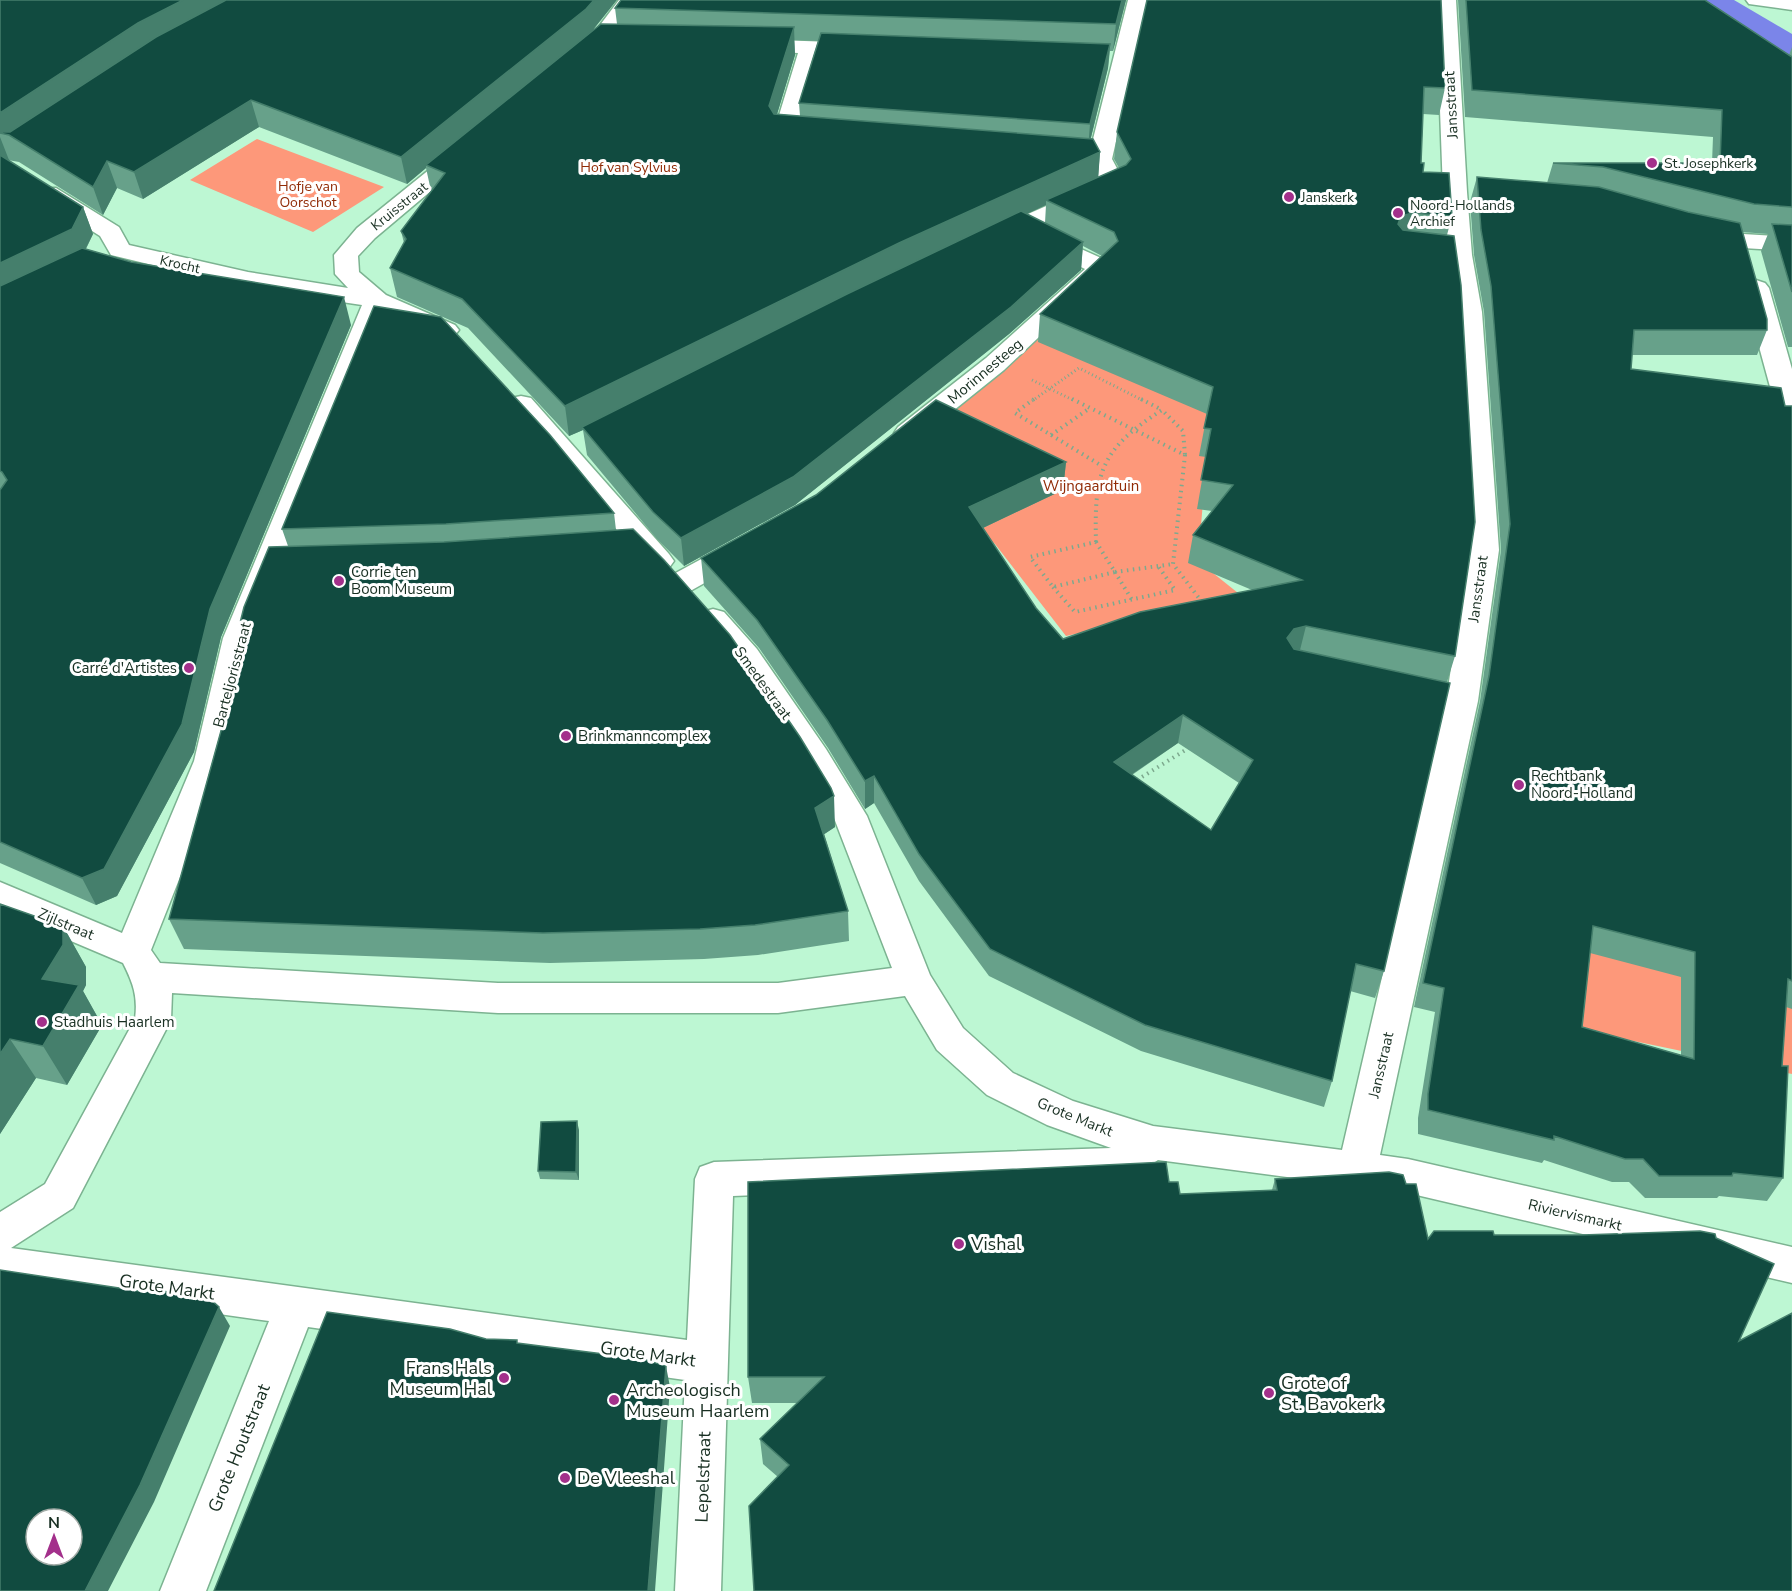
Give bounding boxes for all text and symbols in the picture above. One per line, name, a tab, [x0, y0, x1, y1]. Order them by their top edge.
street label: Jansstraat	[1439, 70, 1463, 140]
place label: St. Josephkerk	[1664, 154, 1754, 173]
marker: St. Josephkerk	[1645, 156, 1659, 170]
park label: Hof van Sylvius	[580, 158, 678, 177]
park label: Hofje van Oorschot	[278, 177, 338, 212]
street label: Kruisstraat	[367, 178, 432, 235]
place label: Janskerk	[1300, 188, 1355, 207]
marker: Janskerk	[1282, 190, 1296, 204]
place label: Noord-Hollands Archief	[1410, 196, 1512, 231]
marker: Noord-Hollands Archief	[1391, 206, 1405, 220]
street label: Krocht	[158, 251, 202, 278]
street label: Morinnesteeg	[943, 334, 1027, 408]
park label: Wijngaardtuin	[1043, 476, 1139, 496]
street label: Jansstraat	[1463, 554, 1493, 625]
place label: Corrie ten Boom Museum	[351, 562, 452, 599]
marker: Corrie ten Boom Museum	[332, 574, 346, 588]
street label: Barteljorisstraat	[208, 619, 256, 730]
street label: Smedestraat	[730, 642, 797, 724]
place label: Carré d'Artistes	[72, 658, 177, 678]
marker: Carré d'Artistes	[182, 661, 196, 675]
place label: Brinkmanncomplex	[578, 726, 708, 746]
marker: Brinkmanncomplex	[559, 729, 573, 743]
place label: Rechtbank Noord-Holland	[1531, 766, 1633, 803]
marker: Rechtbank Noord-Holland	[1512, 778, 1526, 792]
street label: Zijlstraat	[35, 903, 98, 945]
place label: Stadhuis Haarlem	[54, 1012, 175, 1032]
marker: Stadhuis Haarlem	[35, 1015, 49, 1029]
street label: Jansstraat	[1363, 1029, 1398, 1101]
street label: Grote Markt	[1034, 1093, 1117, 1142]
street label: Riviervismarkt	[1526, 1194, 1625, 1236]
place label: Vishal	[970, 1232, 1022, 1256]
marker: Vishal	[952, 1237, 966, 1251]
street label: Grote Markt	[118, 1268, 217, 1306]
street label: Grote Markt	[599, 1335, 698, 1373]
place label: Frans Hals Museum Hal	[390, 1356, 493, 1401]
marker: Frans Hals Museum Hal	[497, 1371, 511, 1385]
place label: Grote of St. Bavokerk	[1281, 1371, 1383, 1416]
place label: Archeologisch Museum Haarlem	[626, 1378, 769, 1423]
street label: Grote Houtstraat	[202, 1380, 276, 1516]
marker: Grote of St. Bavokerk	[1262, 1386, 1276, 1400]
marker: Archeologisch Museum Haarlem	[607, 1393, 621, 1407]
street label: Lepelstraat	[689, 1430, 717, 1523]
place label: De Vleeshal	[577, 1466, 676, 1490]
marker: De Vleeshal	[558, 1471, 572, 1485]
north arrow	[24, 1507, 84, 1567]
text: N	[48, 1512, 60, 1534]

